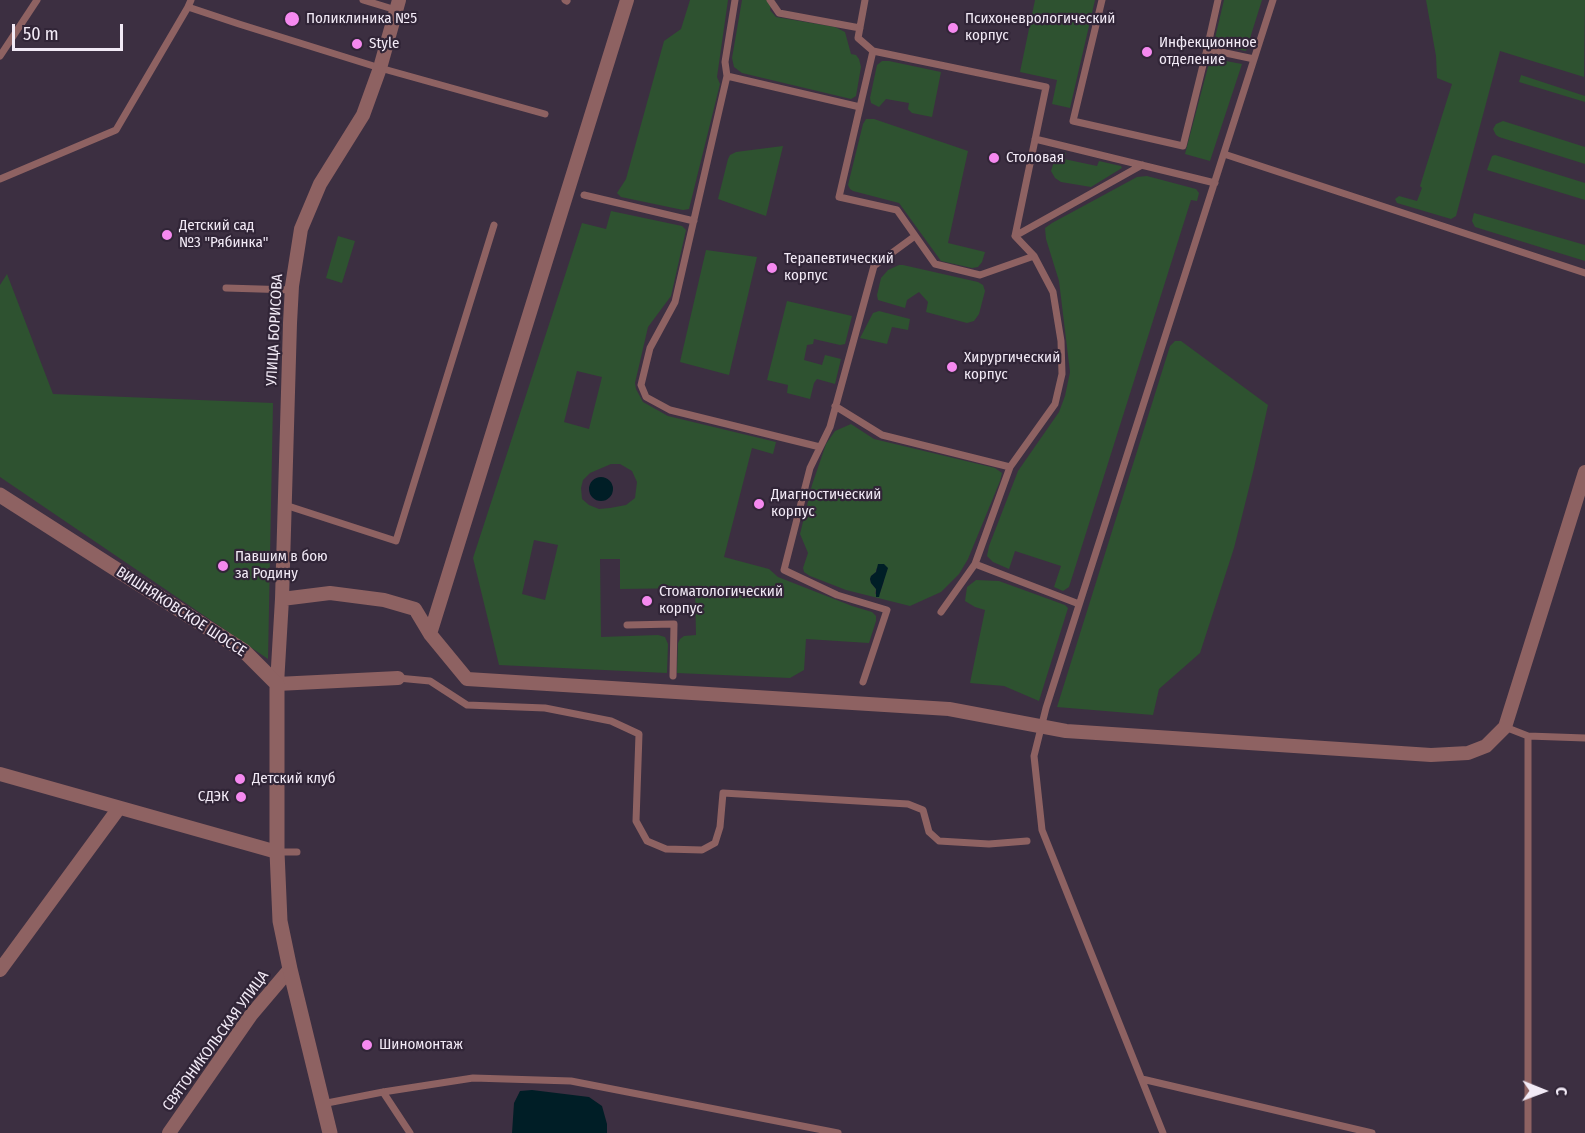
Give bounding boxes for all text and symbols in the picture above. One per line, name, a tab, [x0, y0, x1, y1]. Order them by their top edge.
marker: Поликлиника №5	[283, 10, 301, 28]
place label: Поликлиника №5	[306, 10, 417, 28]
place label: Психоневрологический корпус	[965, 10, 1115, 45]
scale bar	[15, 12, 126, 50]
marker: Психоневрологический корпус	[946, 21, 960, 35]
text: 50 m	[23, 23, 59, 45]
place label: Инфекционное отделение	[1159, 34, 1257, 69]
place label: Style	[369, 35, 399, 53]
marker: Style	[350, 37, 364, 51]
marker: Инфекционное отделение	[1140, 45, 1154, 59]
place label: Столовая	[1006, 149, 1064, 167]
marker: Столовая	[987, 151, 1001, 165]
place label: Детский сад №3 "Рябинка"	[179, 217, 268, 252]
marker: Детский сад №3 "Рябинка"	[160, 228, 174, 242]
place label: Терапевтический корпус	[784, 250, 894, 285]
marker: Терапевтический корпус	[765, 261, 779, 275]
street label: УЛИЦА БОРИСОВА	[263, 273, 287, 387]
place label: Хирургический корпус	[964, 349, 1060, 384]
marker: Хирургический корпус	[945, 360, 959, 374]
place label: Диагностический корпус	[771, 486, 881, 521]
marker: Диагностический корпус	[752, 497, 766, 511]
place label: Павшим в бою за Родину	[235, 548, 328, 583]
marker: Павшим в бою за Родину	[216, 559, 230, 573]
street label: ВИШНЯКОВСКОЕ ШОССЕ	[113, 563, 249, 661]
place label: Стоматологический корпус	[659, 583, 783, 618]
marker: Стоматологический корпус	[640, 594, 654, 608]
place label: Детский клуб	[252, 770, 335, 788]
marker: Детский клуб	[233, 772, 247, 786]
place label: СДЭК	[198, 788, 229, 806]
marker: СДЭК	[234, 790, 248, 804]
street label: СВЯТОНИКОЛЬСКАЯ УЛИЦА	[159, 967, 273, 1115]
place label: Шиномонтаж	[379, 1036, 463, 1054]
marker: Шиномонтаж	[360, 1038, 374, 1052]
north arrow	[1513, 1061, 1573, 1121]
text: С	[1552, 1087, 1571, 1096]

